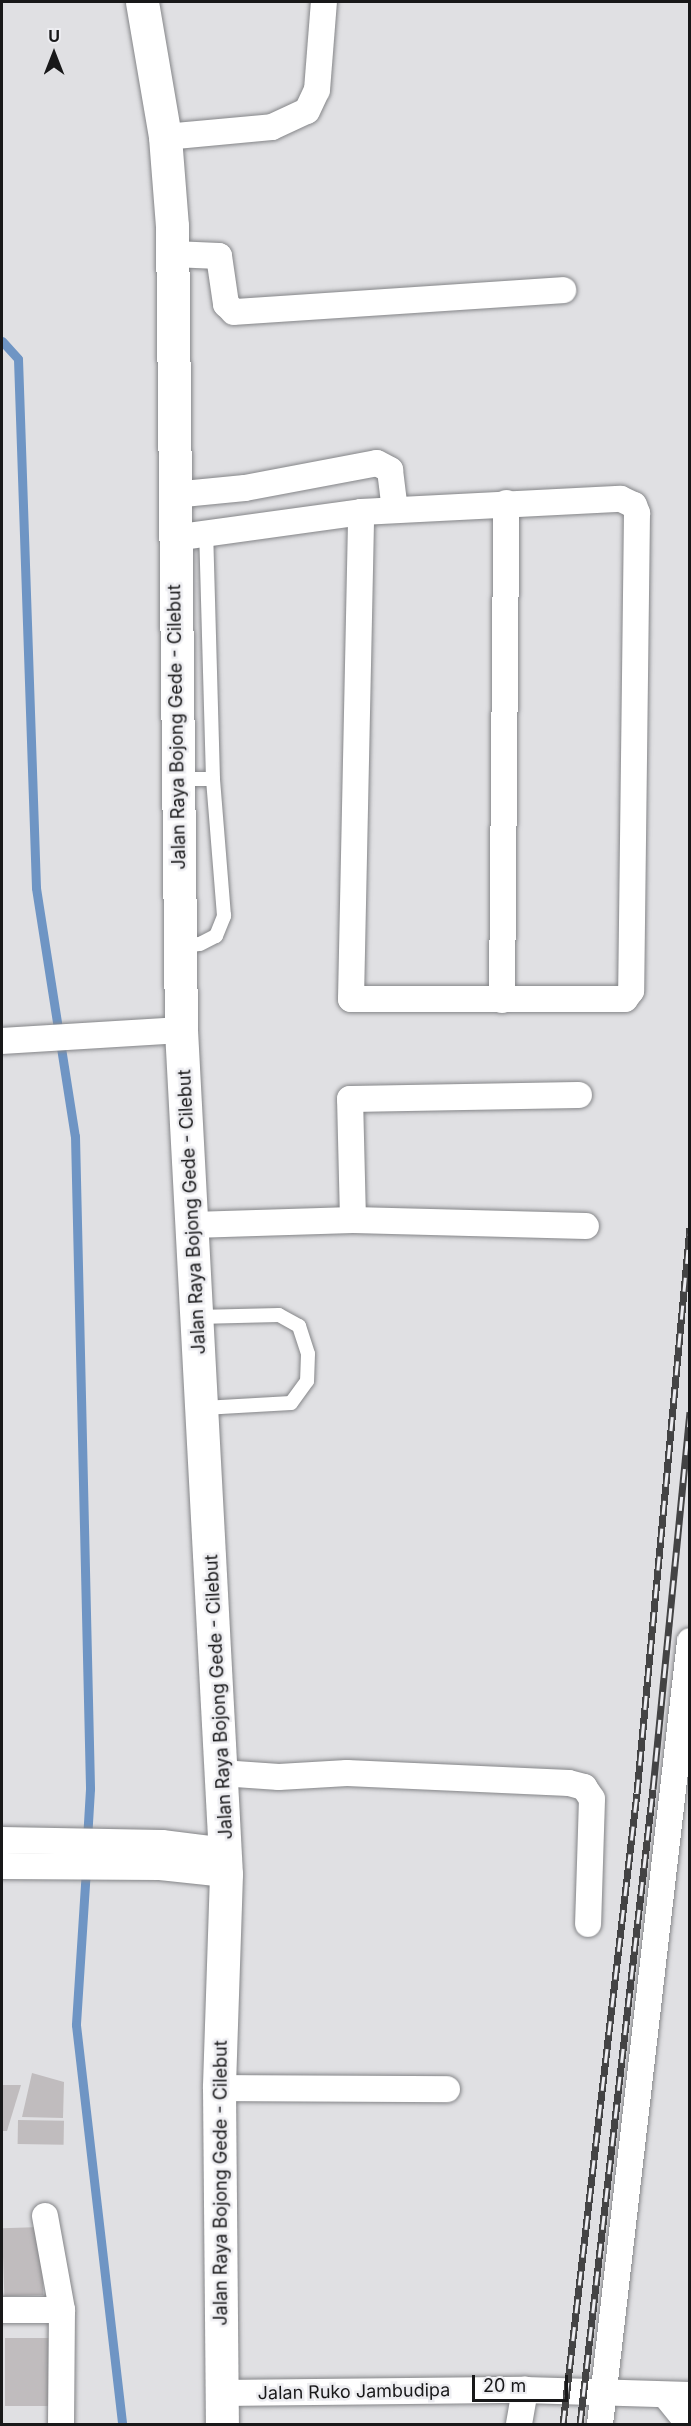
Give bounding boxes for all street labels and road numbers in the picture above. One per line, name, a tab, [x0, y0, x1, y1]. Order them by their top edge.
street label: Jalan Raya Bojong Gede - Cilebut	[164, 584, 190, 870]
street label: Jalan Raya Bojong Gede - Cilebut	[174, 1069, 210, 1355]
street label: Jalan Raya Bojong Gede - Cilebut	[201, 1554, 237, 1840]
street label: Jalan Raya Bojong Gede - Cilebut	[210, 2040, 232, 2326]
street label: Jalan Ruko Jambudipa	[258, 2380, 450, 2404]

